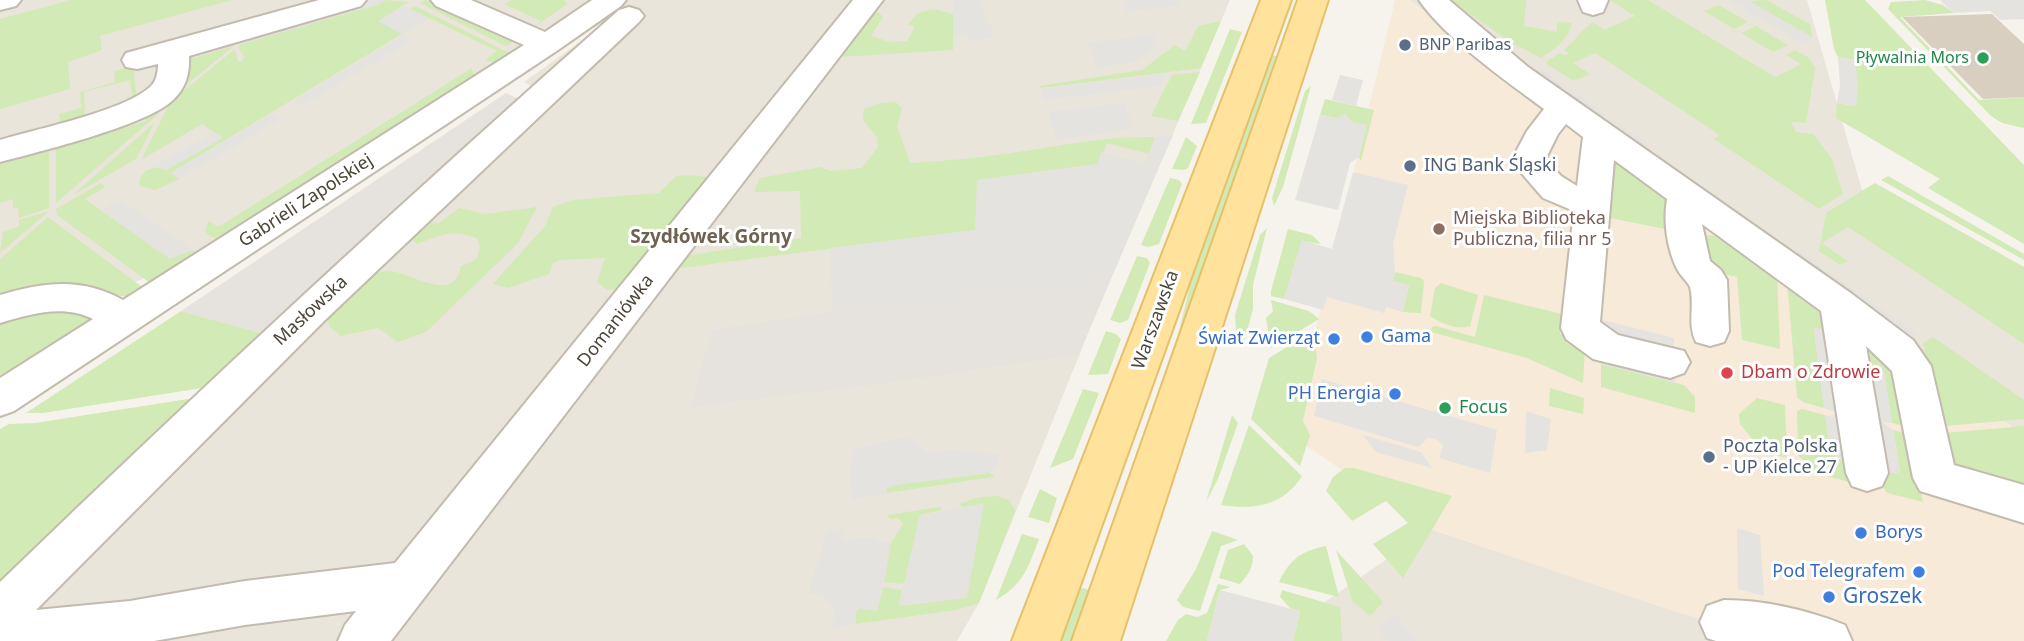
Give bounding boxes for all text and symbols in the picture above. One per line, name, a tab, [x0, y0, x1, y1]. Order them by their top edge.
place label: BNP Paribas	[1419, 35, 1511, 55]
marker: BNP Paribas	[1397, 37, 1413, 53]
place label: Pływalnia Mors	[1856, 48, 1969, 68]
marker: Pływalnia Mors	[1975, 50, 1991, 66]
street label: Gabrieli Zapolskiej	[235, 150, 377, 252]
place label: ING Bank Śląski	[1424, 155, 1556, 177]
marker: ING Bank Śląski	[1402, 158, 1418, 174]
place label: Miejska Biblioteka Publiczna, filia nr 5	[1453, 208, 1612, 250]
marker: Miejska Biblioteka Publiczna, filia nr 5	[1431, 221, 1447, 237]
district label: Szydłówek Górny	[630, 227, 792, 249]
street label: Warszawska	[1128, 268, 1184, 372]
street label: Masłowska	[270, 271, 352, 351]
street label: Domaniówka	[573, 271, 659, 371]
place label: Gama	[1381, 326, 1431, 348]
place label: Świat Zwierząt	[1198, 328, 1320, 350]
marker: Gama	[1359, 329, 1375, 345]
marker: Świat Zwierząt	[1326, 331, 1342, 347]
place label: Dbam o Zdrowie	[1741, 362, 1880, 384]
marker: Dbam o Zdrowie	[1719, 365, 1735, 381]
place label: PH Energia	[1288, 383, 1381, 405]
marker: PH Energia	[1387, 386, 1403, 402]
place label: Focus	[1459, 397, 1508, 419]
marker: Focus	[1437, 400, 1453, 416]
place label: Poczta Polska - UP Kielce 27	[1723, 436, 1838, 478]
marker: Poczta Polska - UP Kielce 27	[1701, 449, 1717, 465]
place label: Borys	[1875, 522, 1923, 544]
marker: Borys	[1853, 525, 1869, 541]
place label: Pod Telegrafem	[1772, 561, 1905, 583]
marker: Pod Telegrafem	[1911, 564, 1927, 580]
place label: Groszek	[1843, 584, 1922, 610]
marker: Groszek	[1821, 589, 1837, 605]

